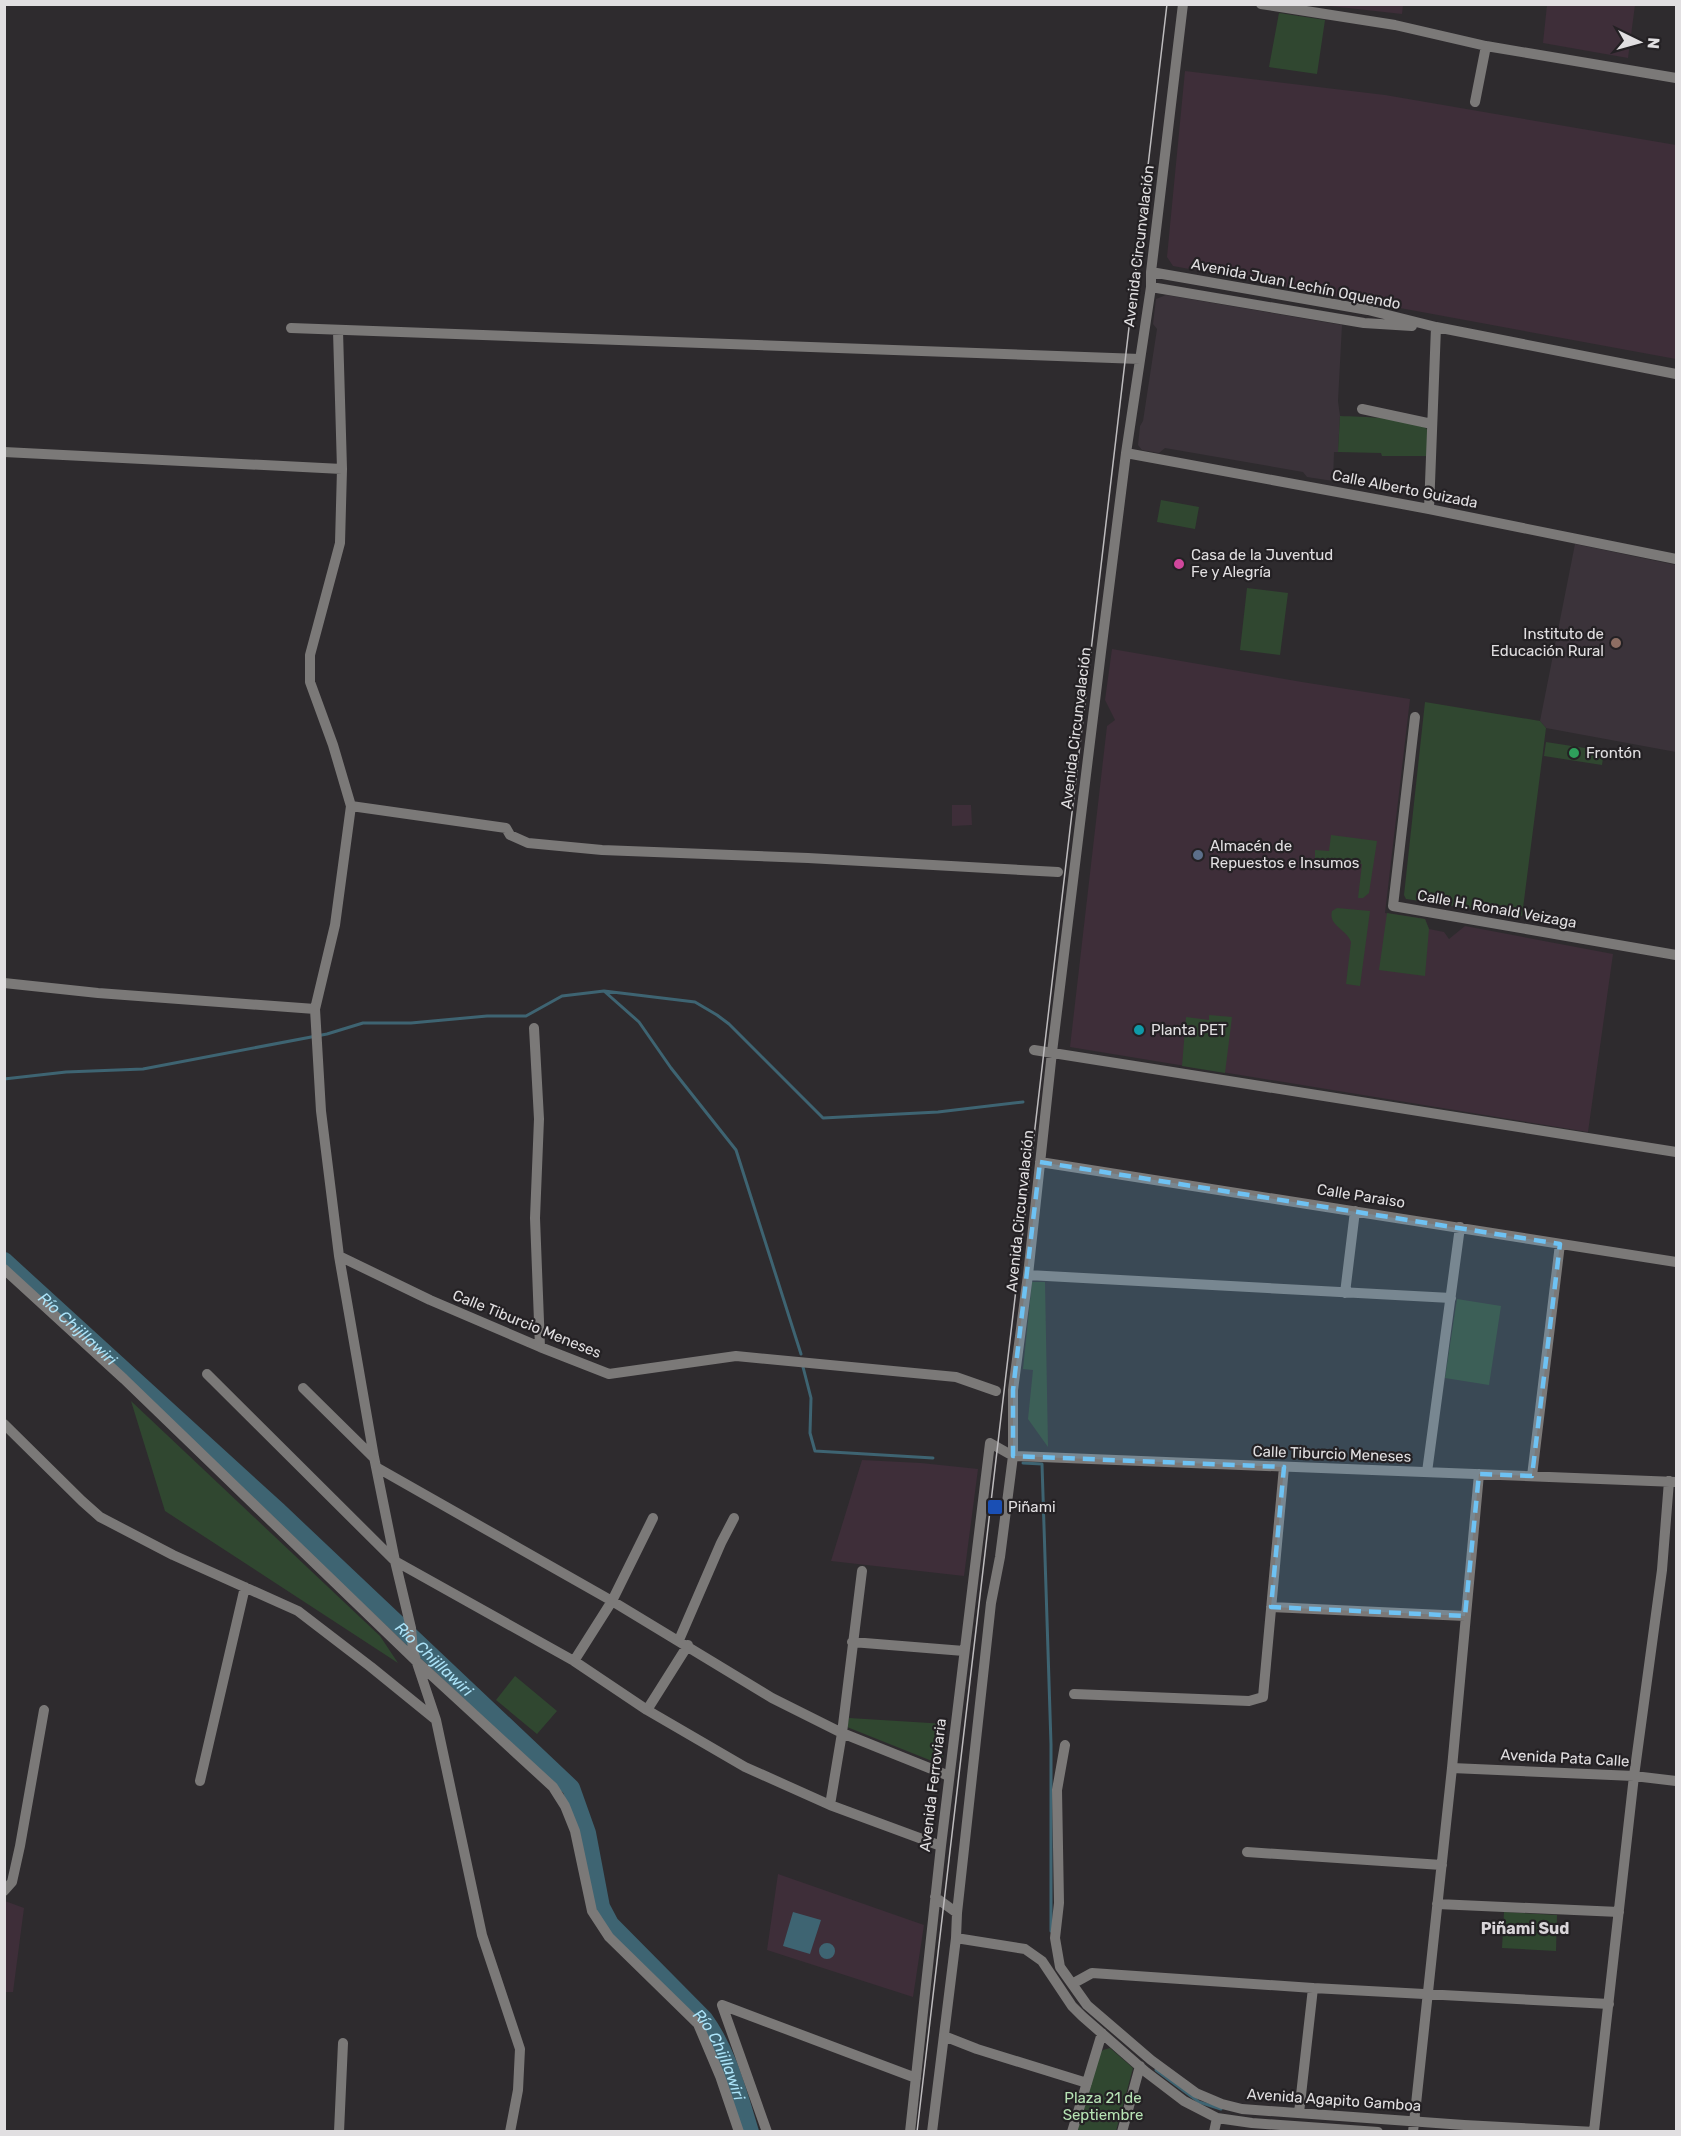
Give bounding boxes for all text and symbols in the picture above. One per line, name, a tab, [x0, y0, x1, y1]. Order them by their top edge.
north arrow	[1609, 12, 1669, 72]
text: N	[1643, 37, 1663, 50]
street label: Avenida Circunvalación	[1120, 164, 1158, 328]
street label: Avenida Juan Lechín Oquendo	[1190, 255, 1402, 313]
street label: Calle Alberto Guizada	[1331, 466, 1479, 512]
place label: Casa de la Juventud Fe y Alegría	[1191, 546, 1333, 581]
marker: Casa de la Juventud Fe y Alegría	[1172, 557, 1186, 571]
place label: Instituto de Educación Rural	[1491, 625, 1604, 660]
marker: Instituto de Educación Rural	[1609, 636, 1623, 650]
street label: Avenida Circunvalación	[1057, 646, 1095, 810]
place label: Frontón	[1586, 744, 1641, 762]
marker: Frontón	[1567, 746, 1581, 760]
place label: Almacén de Repuestos e Insumos	[1210, 837, 1360, 872]
marker: Almacén de Repuestos e Insumos	[1191, 848, 1205, 862]
street label: Calle H. Ronald Veizaga	[1416, 886, 1578, 932]
place label: Planta PET	[1151, 1021, 1227, 1039]
marker: Planta PET	[1132, 1023, 1146, 1037]
street label: Avenida Circunvalación	[1003, 1129, 1037, 1293]
street label: Calle Paraiso	[1316, 1180, 1406, 1212]
street label: Calle Tiburcio Meneses	[450, 1286, 604, 1362]
water label: Río Chijllawiri	[34, 1288, 122, 1370]
street label: Calle Tiburcio Meneses	[1252, 1442, 1412, 1466]
marker: Piñami	[986, 1498, 1004, 1516]
place label: Piñami	[1008, 1498, 1056, 1516]
water label: Río Chijllawiri	[391, 1618, 478, 1701]
street label: Avenida Ferroviaria	[916, 1717, 950, 1853]
street label: Avenida Pata Calle	[1500, 1746, 1630, 1770]
district label: Piñami Sud	[1481, 1919, 1569, 1938]
water label: Río Chijllawiri	[689, 2005, 749, 2104]
street label: Avenida Agapito Gamboa	[1246, 2085, 1422, 2115]
park label: Plaza 21 de Septiembre	[1063, 2089, 1143, 2124]

